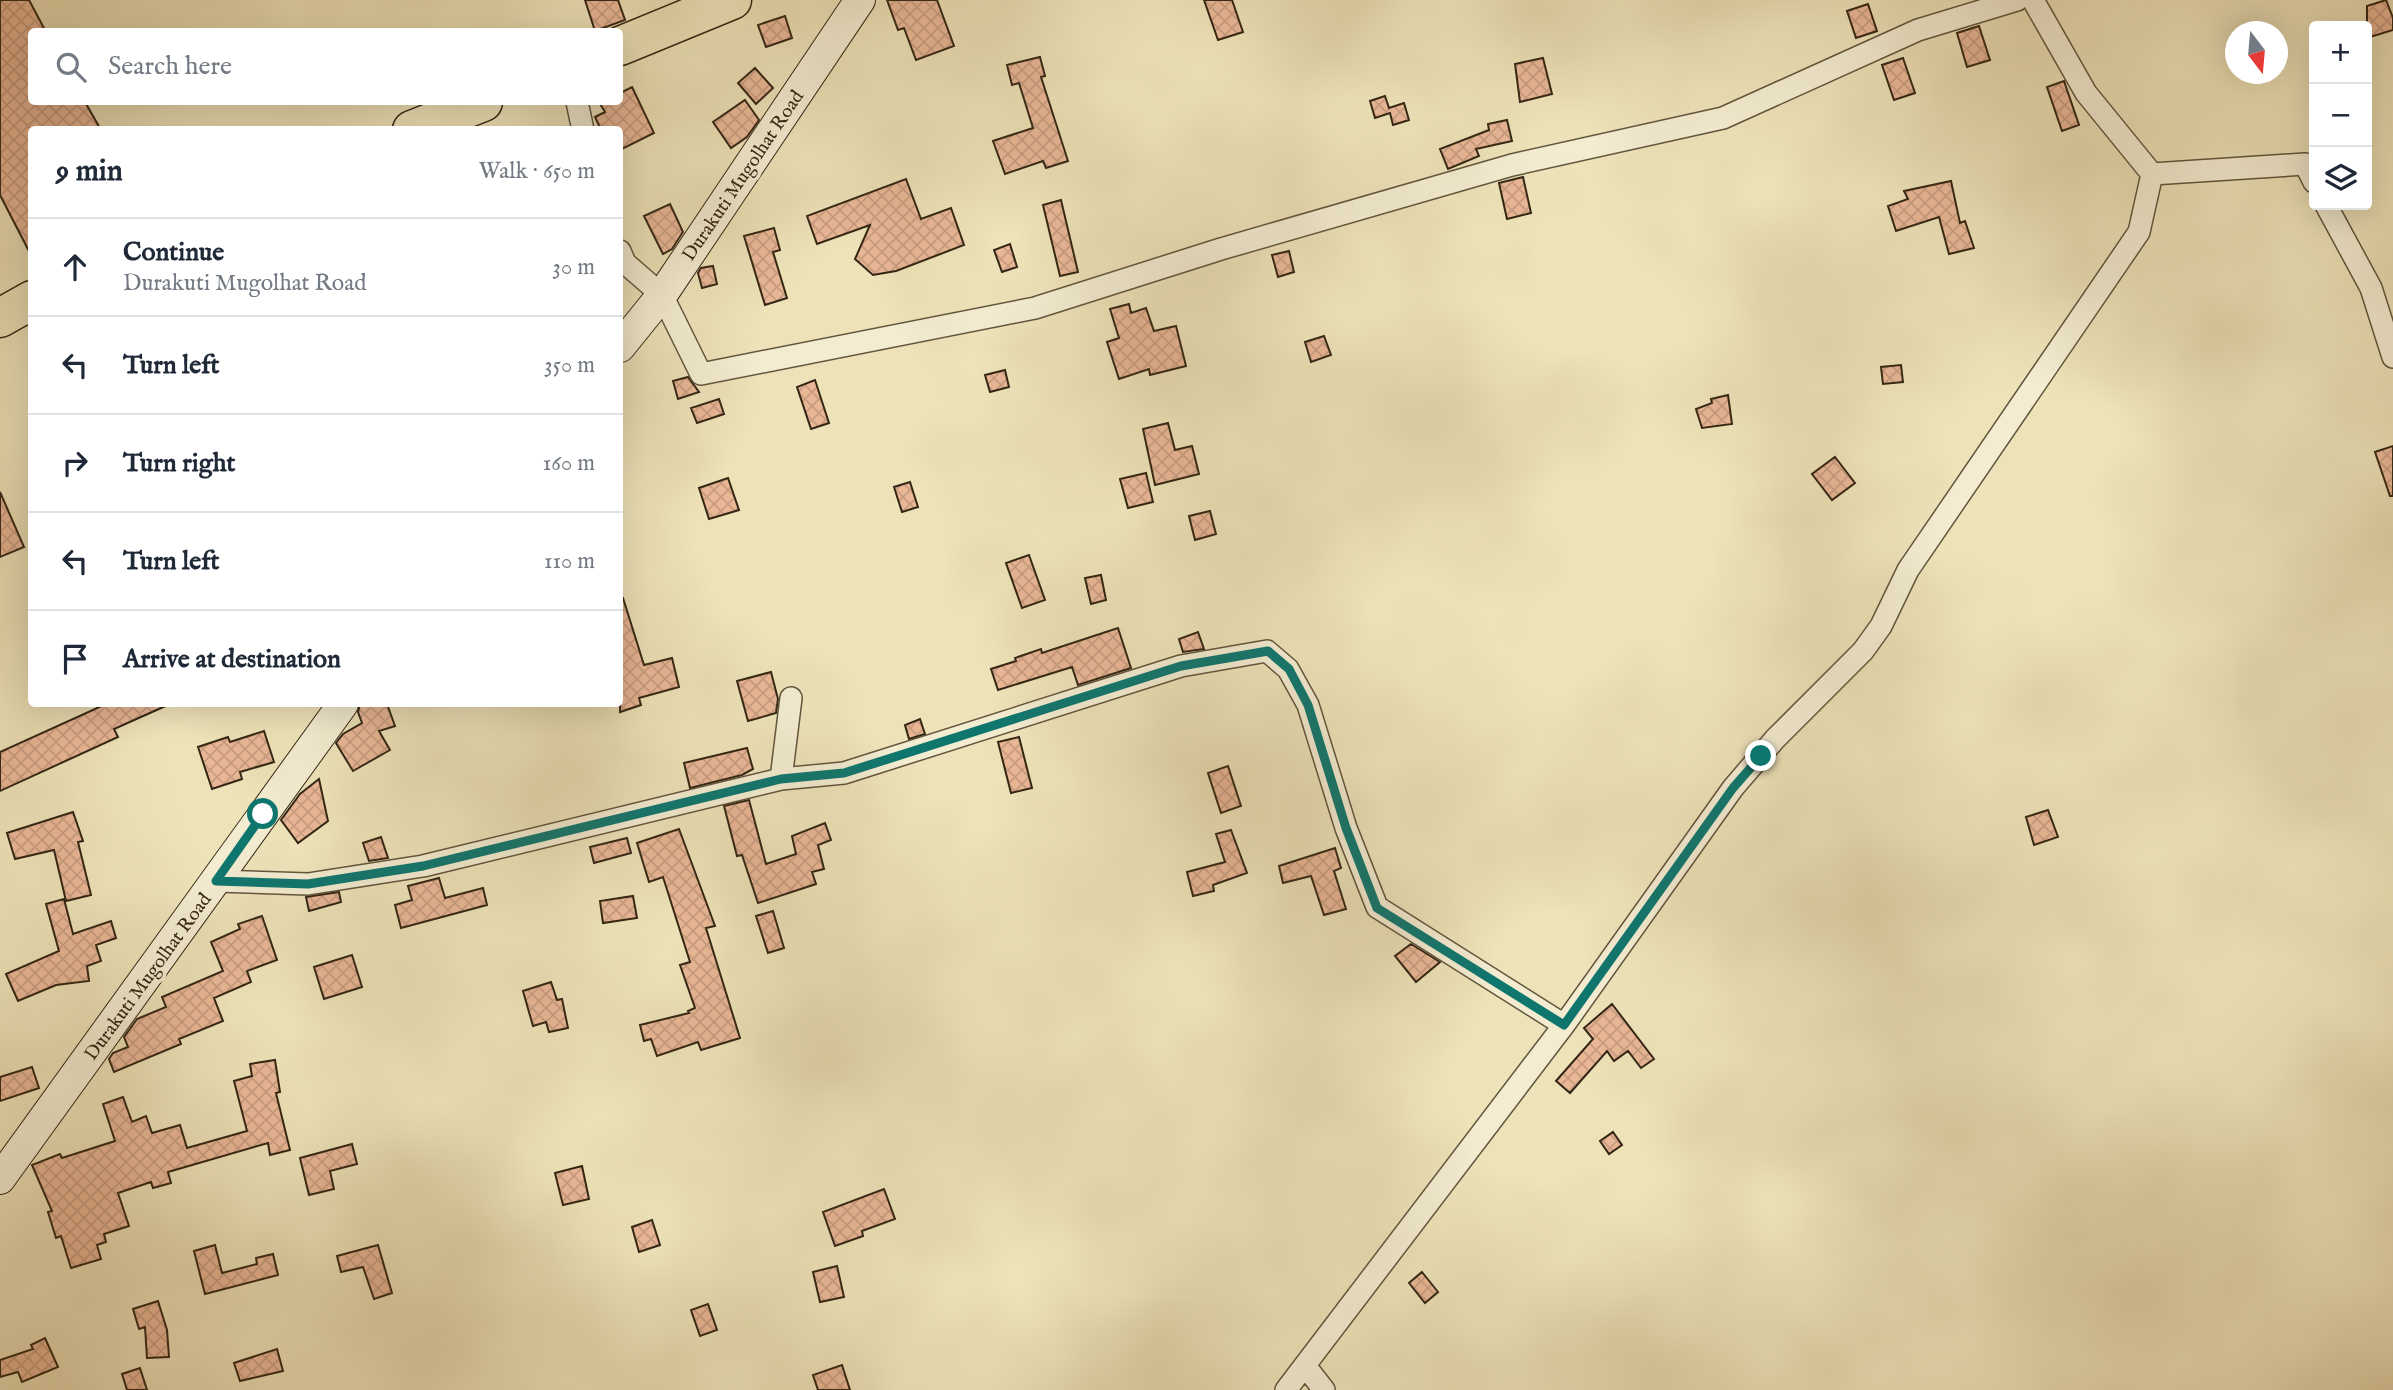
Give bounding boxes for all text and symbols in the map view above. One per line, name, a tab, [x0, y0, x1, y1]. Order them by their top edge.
north arrow	[2225, 21, 2288, 84]
map controls	[2309, 21, 2372, 210]
button: +	[2309, 21, 2372, 84]
search box	[28, 28, 623, 105]
icon: search	[52, 48, 90, 86]
text: Search here	[108, 50, 232, 83]
button: −	[2309, 84, 2372, 147]
street label: Durakuti Mugolhat Road	[677, 85, 810, 266]
button: layers	[2309, 147, 2372, 210]
text: 9 min	[56, 153, 123, 191]
text: Walk · 650 m	[479, 157, 595, 186]
text: Continue	[123, 236, 224, 269]
icon: ahead	[56, 248, 94, 286]
text: 30 m	[552, 253, 595, 282]
text: Durakuti Mugolhat Road	[123, 269, 366, 298]
icon: left	[56, 346, 94, 384]
text: Turn left	[123, 349, 220, 382]
text: 350 m	[544, 351, 595, 380]
icon: right	[56, 444, 94, 482]
text: Turn right	[123, 447, 236, 480]
text: 160 m	[543, 449, 595, 478]
icon: left	[56, 542, 94, 580]
text: Turn left	[123, 545, 220, 578]
text: 110 m	[544, 547, 595, 576]
icon: arrive	[56, 640, 94, 678]
text: Arrive at destination	[123, 643, 341, 676]
route end	[1745, 740, 1776, 771]
route start	[247, 798, 278, 829]
street label: Durakuti Mugolhat Road	[80, 888, 218, 1066]

